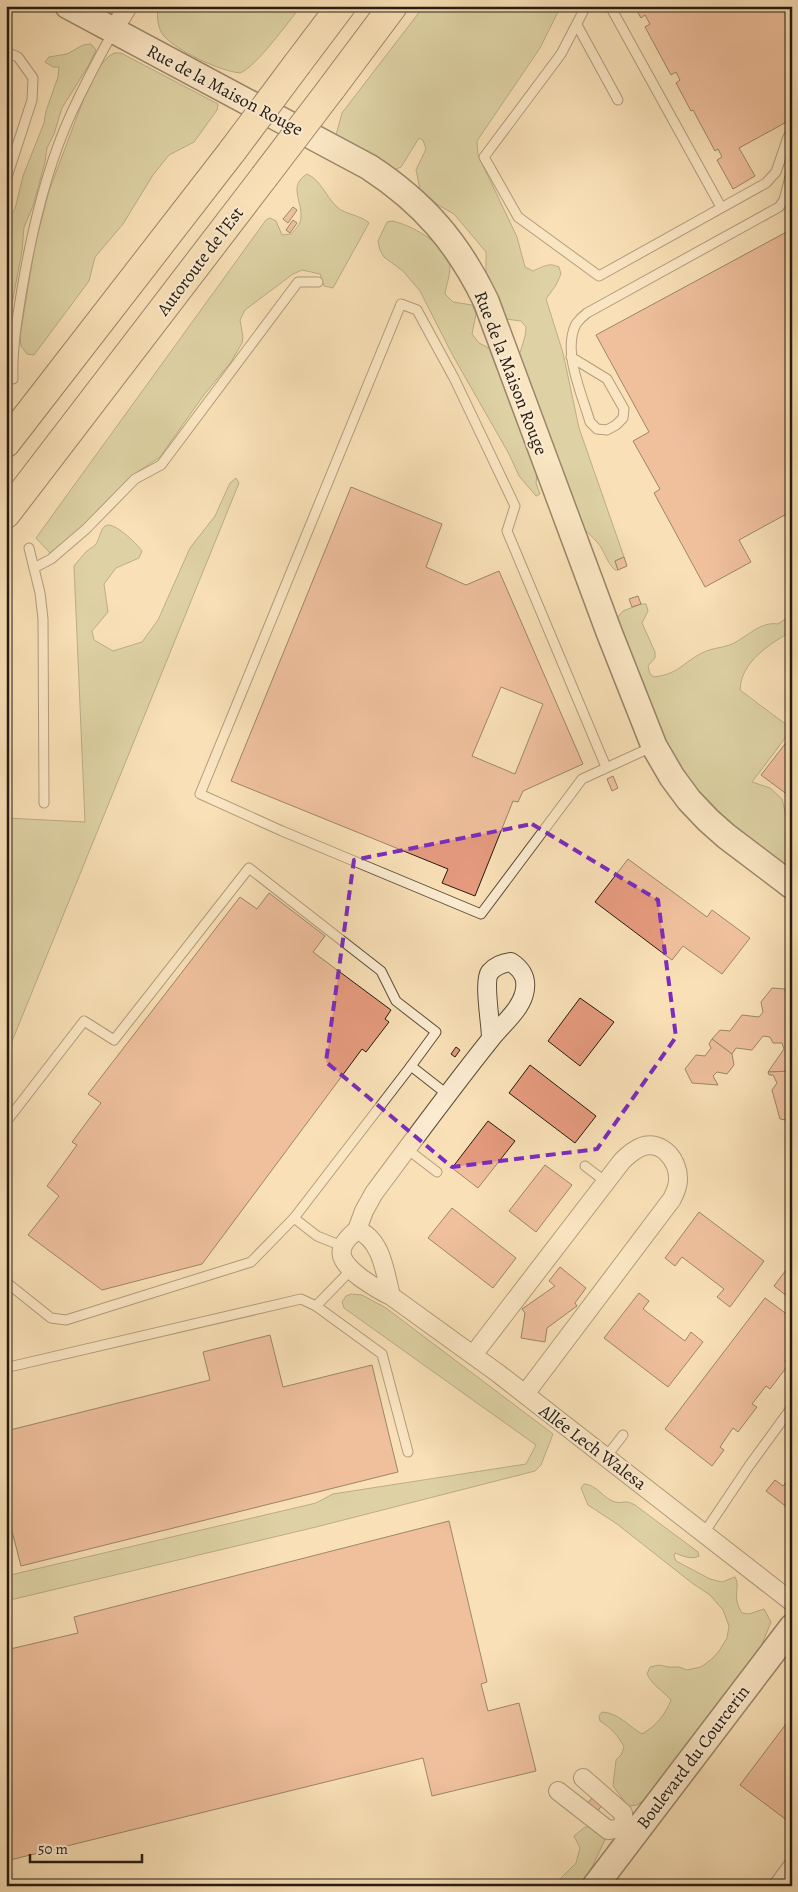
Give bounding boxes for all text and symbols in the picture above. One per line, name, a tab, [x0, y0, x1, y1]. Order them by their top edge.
street label: Rue de la Maison Rouge	[143, 39, 307, 141]
street label: Autoroute de l’Est	[151, 202, 249, 321]
street label: Rue de la Maison Rouge	[469, 288, 553, 458]
street label: Allée Lech Walesa	[534, 1398, 652, 1496]
street label: Boulevard du Courcerin	[631, 1680, 755, 1834]
scale bar	[30, 1832, 142, 1864]
text: 50 m	[38, 1839, 68, 1859]

